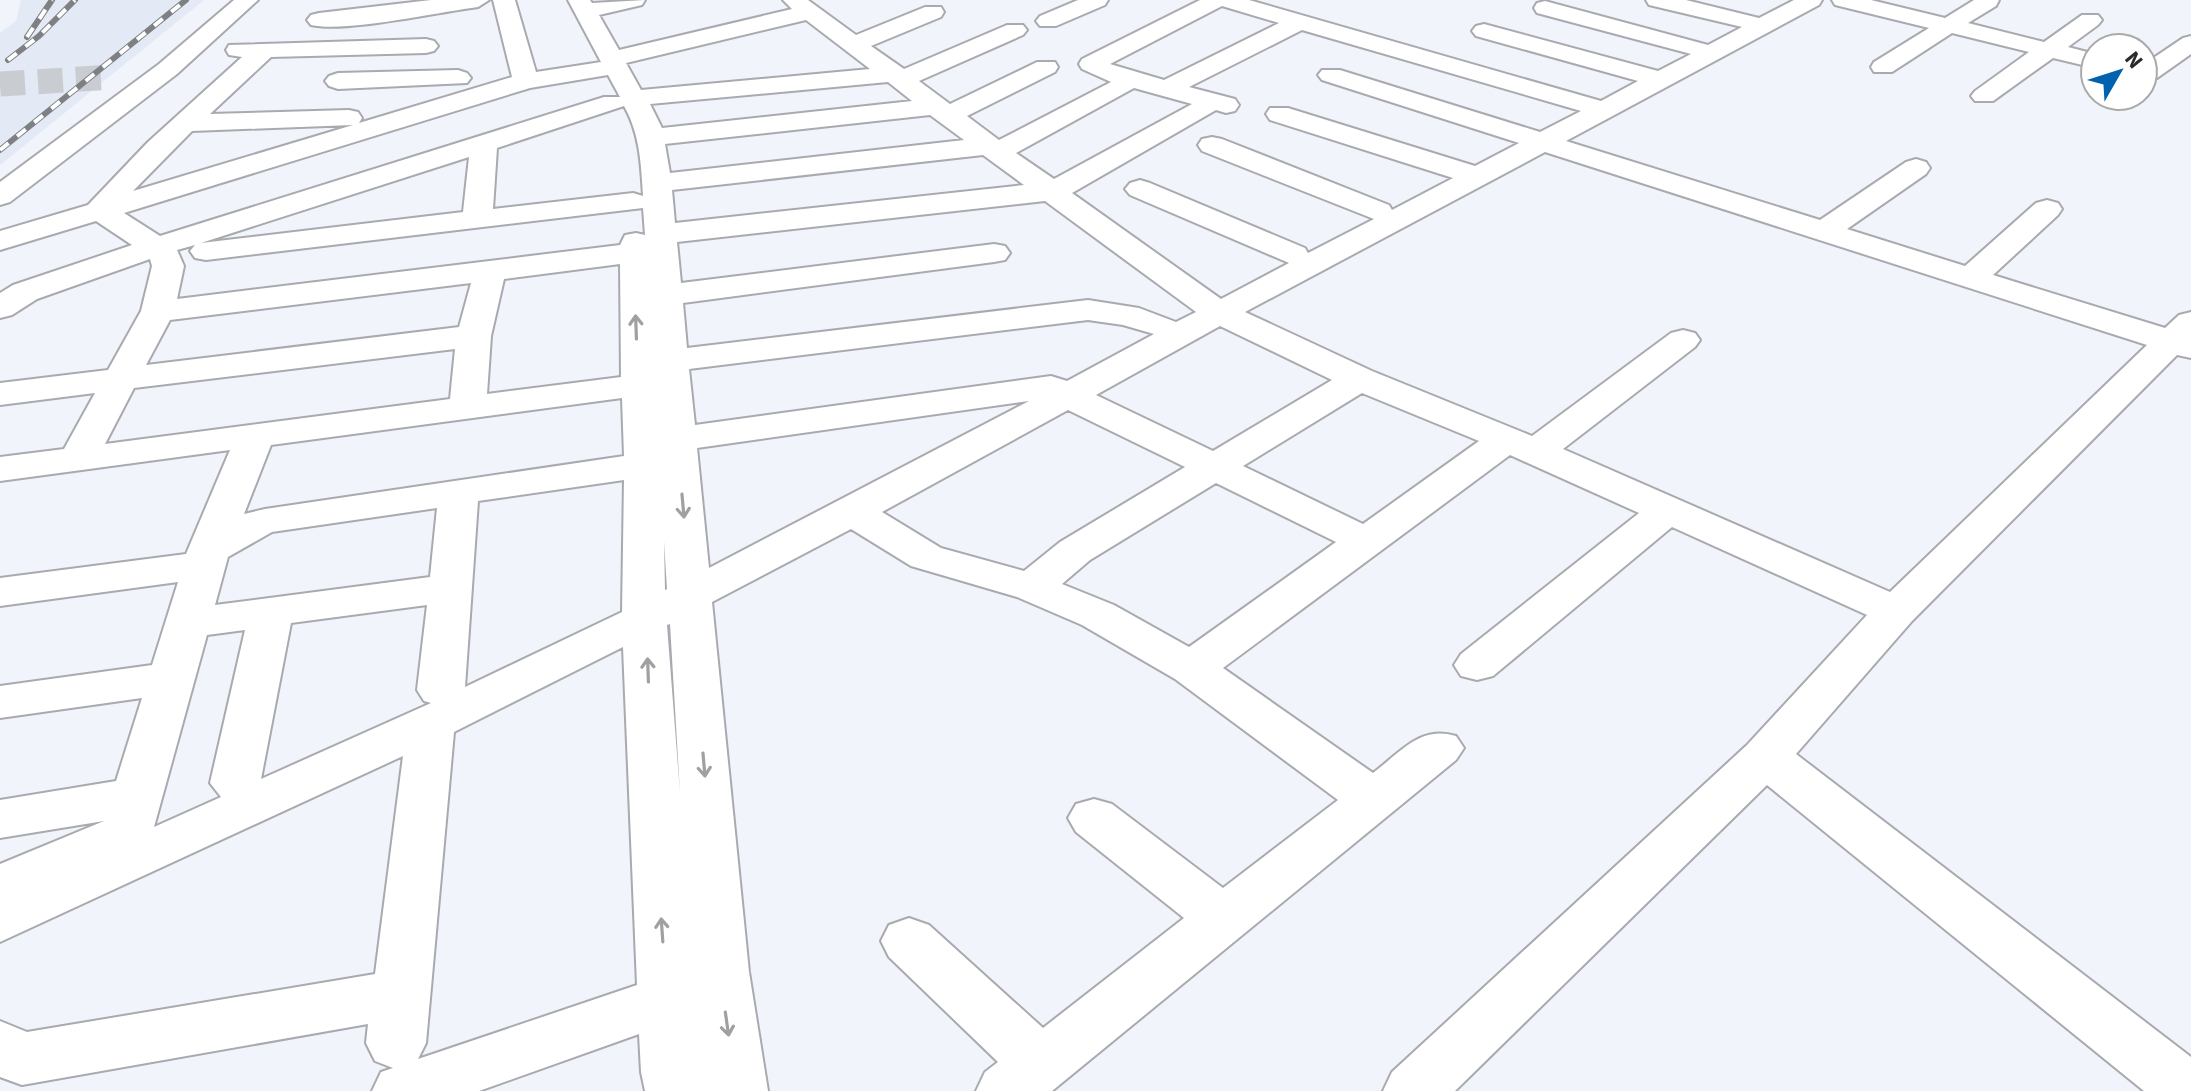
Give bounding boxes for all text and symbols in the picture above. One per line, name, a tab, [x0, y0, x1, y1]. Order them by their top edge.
north arrow	[2079, 32, 2159, 112]
text: N	[2117, 44, 2151, 76]
one-way arrow	[629, 314, 644, 341]
one-way arrow	[676, 492, 691, 519]
one-way arrow	[640, 657, 655, 684]
one-way arrow	[697, 751, 712, 778]
one-way arrow	[654, 917, 669, 944]
one-way arrow	[720, 1011, 735, 1036]

